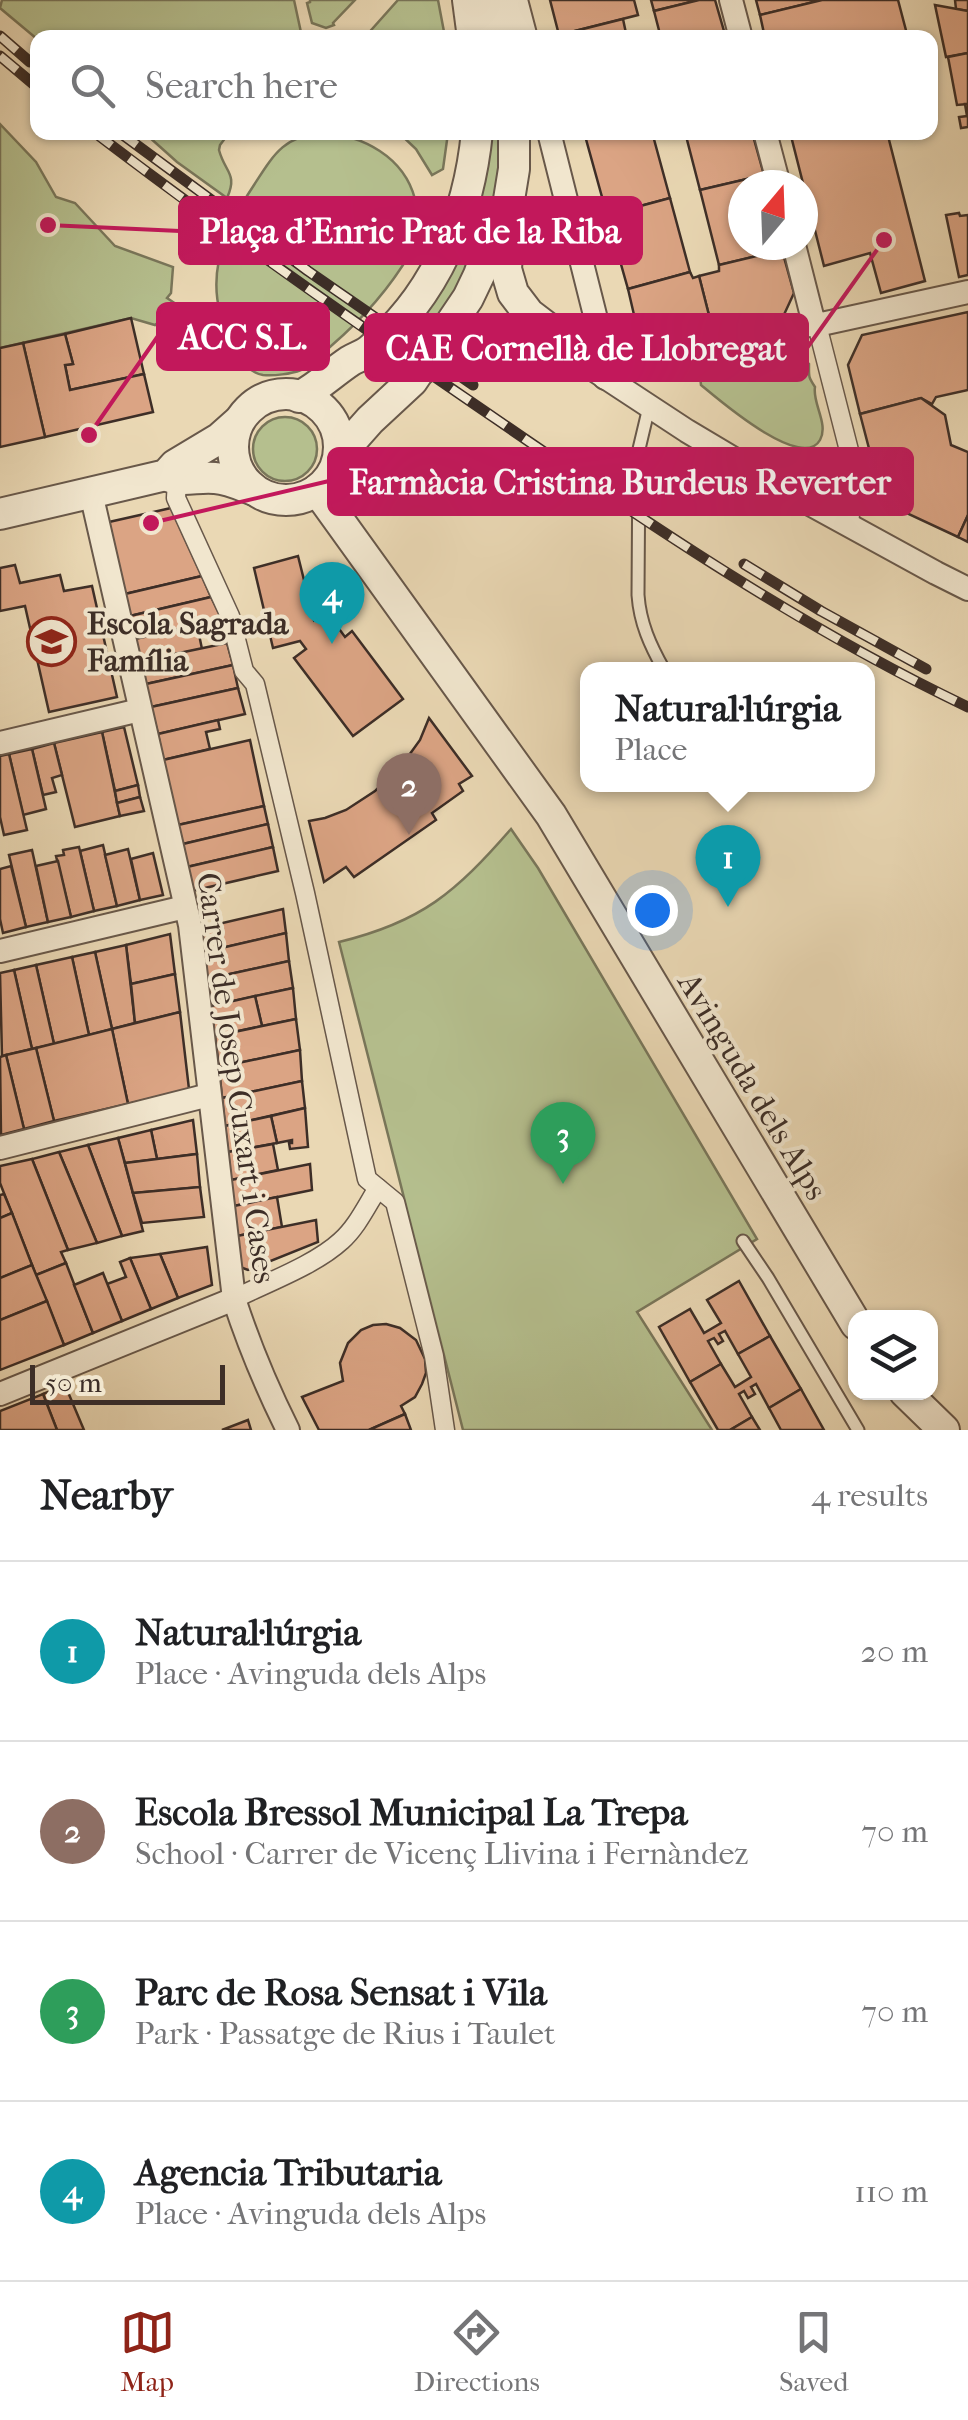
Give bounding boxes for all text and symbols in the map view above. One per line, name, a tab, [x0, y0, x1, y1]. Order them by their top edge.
search box	[30, 30, 938, 140]
icon: search	[65, 58, 120, 113]
text: Search here	[145, 63, 338, 108]
north arrow	[728, 170, 818, 260]
callout: Plaça d'Enric Prat de la Riba	[180, 198, 641, 263]
text: Plaça d'Enric Prat de la Riba	[199, 211, 622, 253]
callout: ACC S.L.	[158, 304, 328, 369]
callout: CAE Cornellà de Llobregat	[366, 315, 807, 380]
text: ACC S.L.	[176, 317, 308, 358]
text: CAE Cornellà de Llobregat	[386, 328, 787, 369]
callout: Farmàcia Cristina Burdeus Reverter	[329, 449, 912, 514]
text: Farmàcia Cristina Burdeus Reverter	[349, 462, 892, 503]
pin: 4	[300, 562, 364, 644]
place label: Escola Sagrada Família	[87, 605, 289, 679]
school or university icon: Escola Sagrada Família	[26, 615, 78, 667]
popup	[580, 662, 875, 792]
text: Natural·lúrgia	[614, 686, 841, 731]
text: Place	[614, 731, 687, 768]
pin: 2	[376, 752, 442, 835]
pin: 1	[696, 824, 760, 907]
street label: Carrer de Josep Cuxart i Cases	[189, 870, 284, 1286]
your location	[627, 885, 678, 936]
street label: Avinguda dels Alps	[669, 964, 835, 1206]
pin: 3	[530, 1102, 596, 1184]
map controls	[848, 1310, 938, 1400]
button: layers	[848, 1310, 938, 1400]
scale bar	[30, 1360, 225, 1404]
text: 50 m	[45, 1366, 102, 1399]
text: Nearby	[40, 1471, 172, 1520]
text: 4 results	[811, 1477, 928, 1514]
text: Natural·lúrgia	[135, 1610, 361, 1655]
text: 1	[67, 1633, 78, 1670]
text: 20 m	[860, 1633, 928, 1670]
text: Place · Avinguda dels Alps	[135, 1655, 486, 1692]
text: Escola Bressol Municipal La Trepa	[135, 1790, 688, 1835]
text: 2	[64, 1813, 81, 1850]
text: 70 m	[862, 1813, 928, 1850]
text: School · Carrer de Vicenç Llivina i Fernàndez	[135, 1835, 748, 1872]
text: Parc de Rosa Sensat i Vila	[135, 1970, 547, 2015]
text: 3	[66, 1993, 79, 2030]
text: 70 m	[862, 1993, 928, 2030]
text: Park · Passatge de Rius i Taulet	[135, 2015, 555, 2052]
text: Agencia Tributaria	[135, 2150, 442, 2195]
text: 4	[63, 2173, 82, 2210]
text: 110 m	[854, 2173, 928, 2210]
text: Place · Avinguda dels Alps	[135, 2195, 486, 2232]
tab: Map	[120, 2305, 175, 2398]
tab: Directions	[414, 2305, 540, 2398]
tab: Saved	[779, 2305, 848, 2398]

